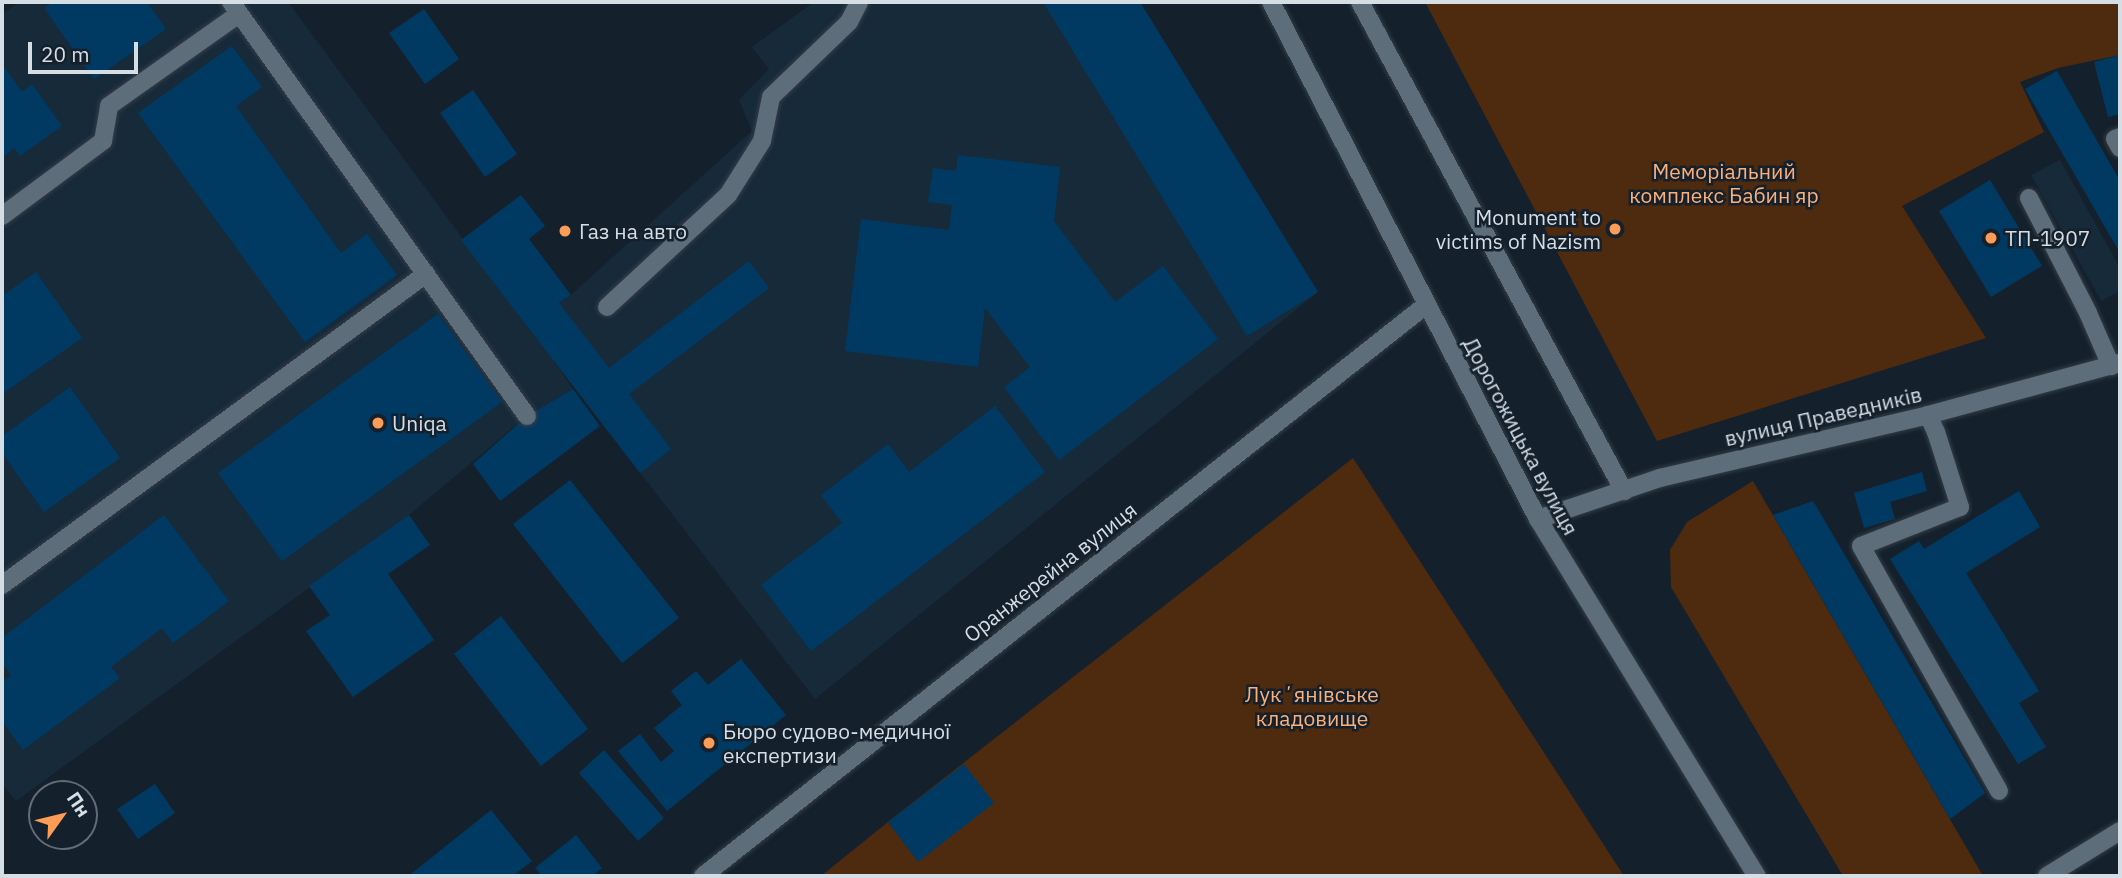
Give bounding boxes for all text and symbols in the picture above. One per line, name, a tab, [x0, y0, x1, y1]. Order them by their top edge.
scale bar	[32, 28, 142, 72]
text: 20 m	[41, 40, 90, 68]
park label: Меморіальний комплекс Бабин яр	[1629, 158, 1819, 208]
place label: Monument to victims of Nazism	[1436, 204, 1601, 254]
place label: Газ на авто	[579, 218, 687, 244]
marker: Monument to victims of Nazism	[1607, 221, 1623, 237]
marker: Газ на авто	[557, 223, 573, 239]
place label: ТП-1907	[2005, 225, 2090, 251]
marker: ТП-1907	[1983, 230, 1999, 246]
street label: Дорогожицька вулиця	[1458, 333, 1584, 539]
street label: вулиця Праведників	[1722, 381, 1924, 451]
place label: Uniqa	[392, 410, 447, 436]
marker: Uniqa	[370, 415, 386, 431]
street label: Оранжерейна вулиця	[959, 497, 1141, 647]
park label: Лукʼянівське кладовище	[1245, 681, 1379, 731]
place label: Бюро судово-медичної експертизи	[723, 718, 950, 768]
marker: Бюро судово-медичної експертизи	[701, 735, 717, 751]
north arrow	[28, 780, 98, 850]
text: Пн	[62, 787, 96, 821]

